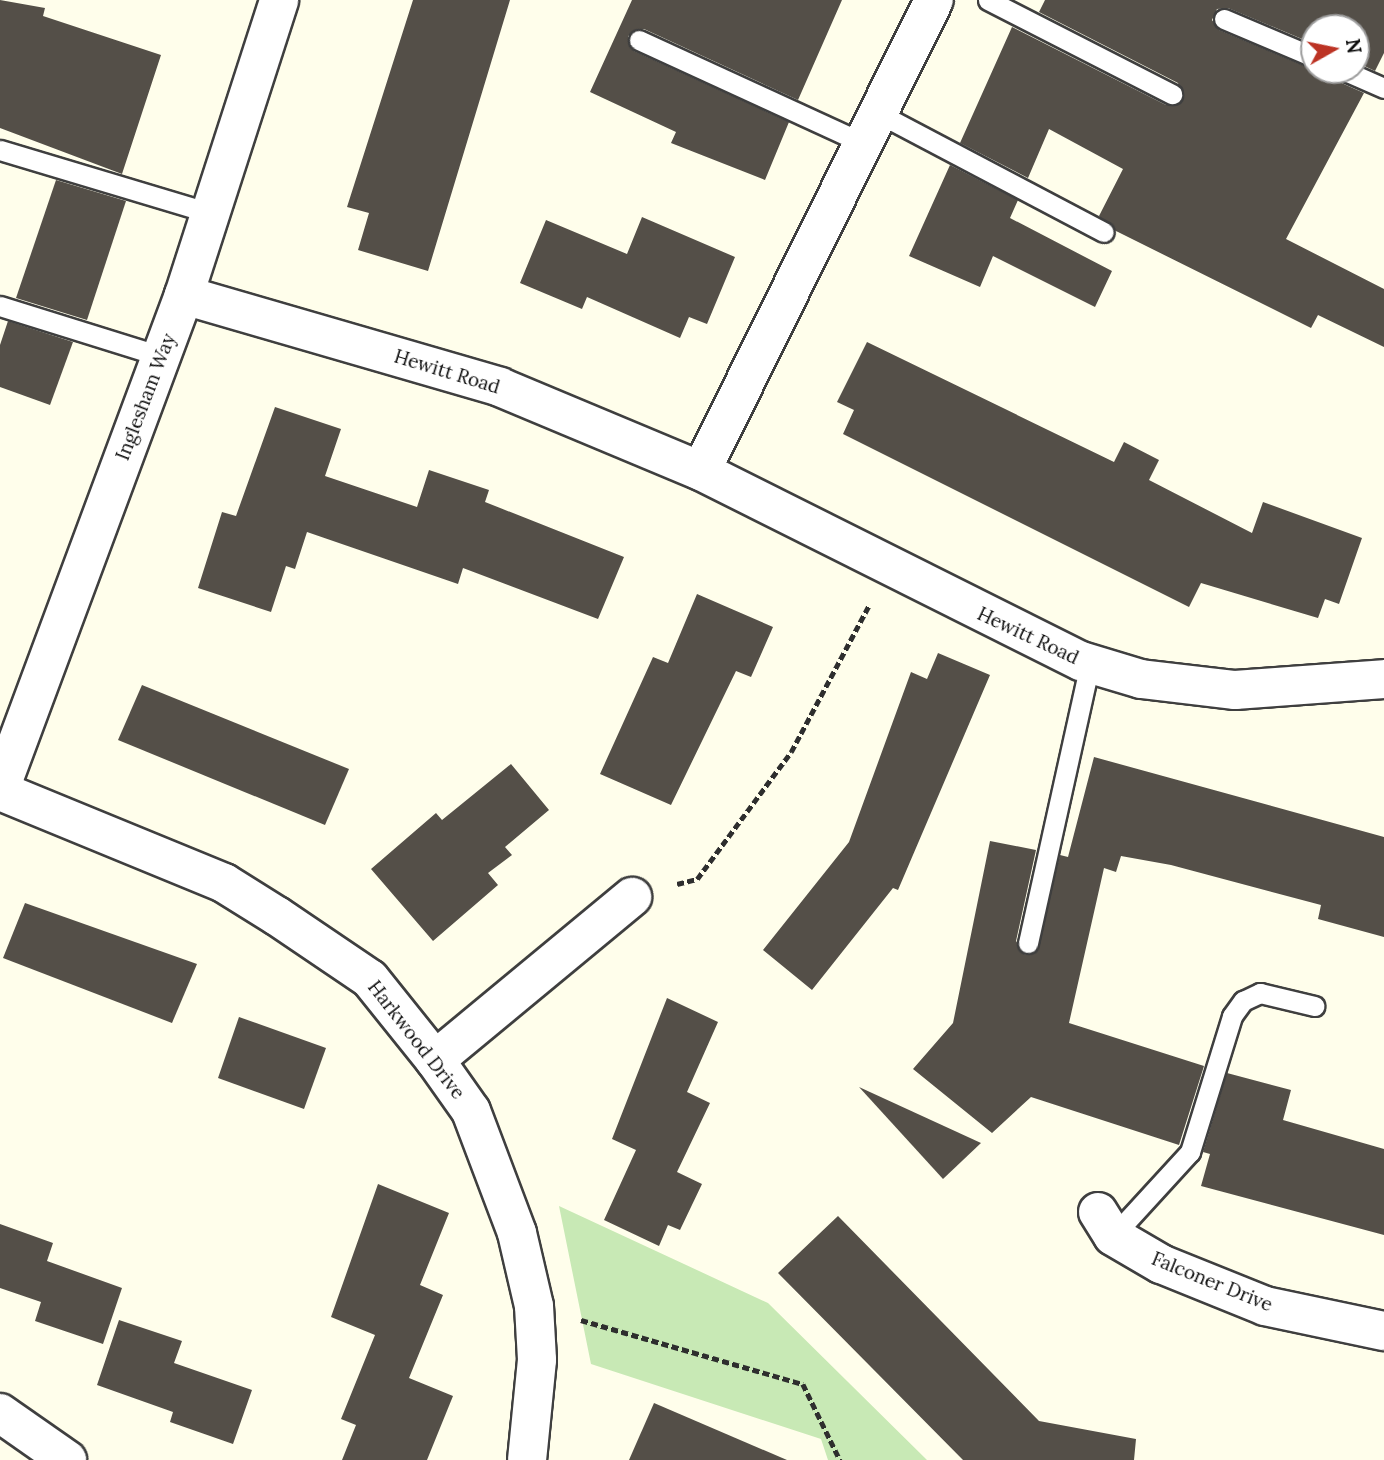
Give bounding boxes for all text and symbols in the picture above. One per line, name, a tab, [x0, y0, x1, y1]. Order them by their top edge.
north arrow	[1300, 14, 1370, 84]
text: N	[1341, 37, 1367, 55]
street label: Inglesham Way	[111, 330, 181, 464]
street label: Hewitt Road	[391, 345, 503, 399]
street label: Hewitt Road	[974, 603, 1082, 669]
street label: Harkwood Drive	[363, 976, 469, 1104]
street label: Falconer Drive	[1148, 1247, 1276, 1317]

